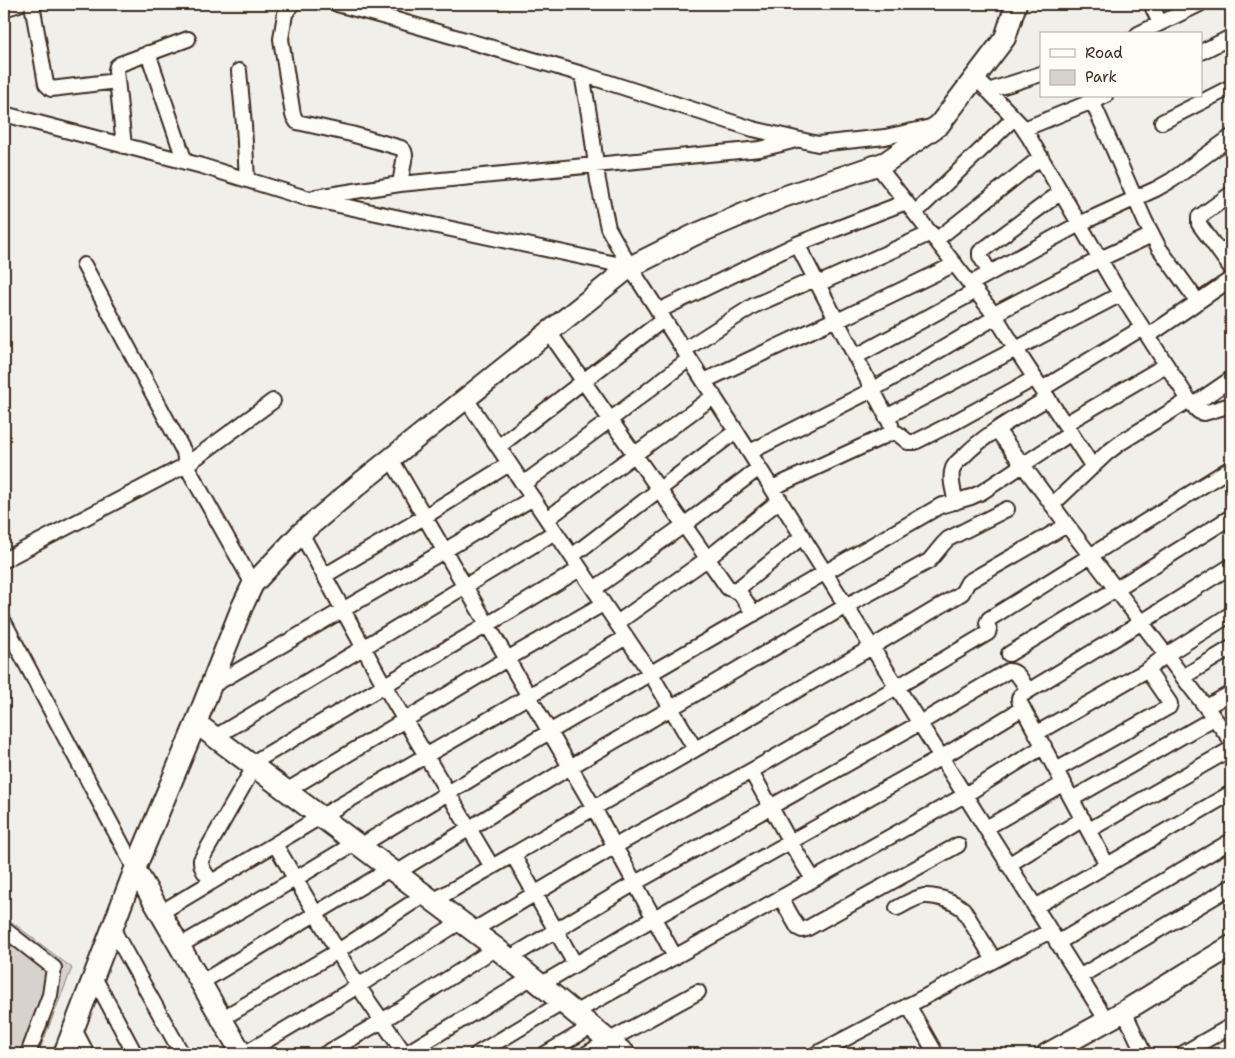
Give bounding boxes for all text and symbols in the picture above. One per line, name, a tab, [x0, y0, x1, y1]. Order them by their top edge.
legend	[1040, 32, 1202, 98]
text: Road	[1085, 43, 1123, 63]
text: Park	[1085, 67, 1117, 87]

